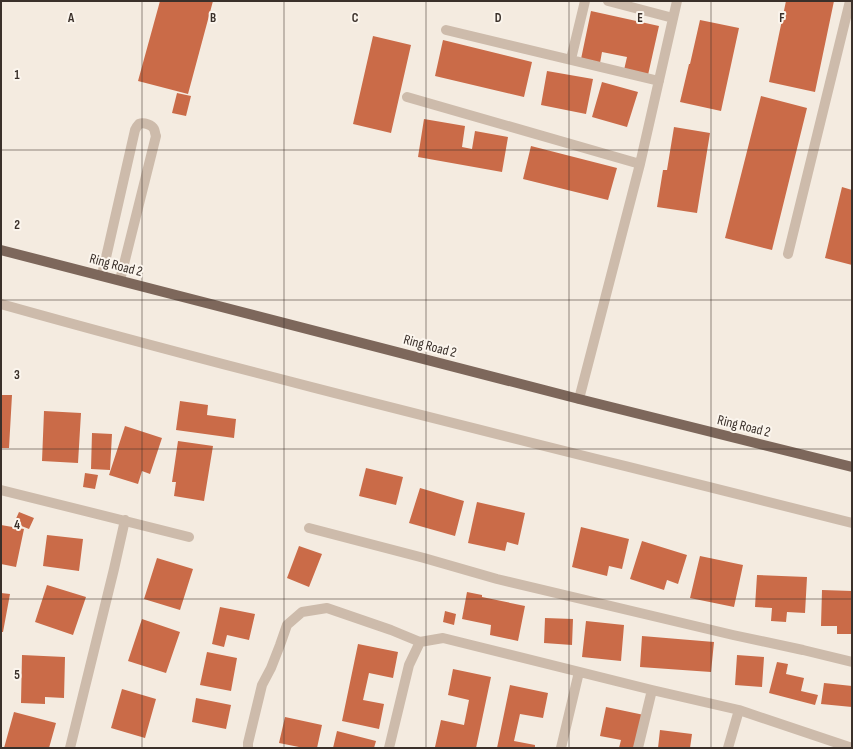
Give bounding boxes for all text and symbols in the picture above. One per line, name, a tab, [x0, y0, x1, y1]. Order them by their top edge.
text: A	[67, 10, 75, 26]
text: B	[210, 10, 216, 26]
text: C	[352, 10, 359, 26]
text: D	[495, 10, 502, 26]
text: E	[637, 10, 643, 26]
text: F	[779, 10, 785, 26]
text: 1	[14, 67, 20, 83]
text: 2	[14, 217, 20, 233]
street label: Ring Road 2	[88, 250, 145, 280]
street label: Ring Road 2	[402, 331, 459, 361]
text: 3	[14, 367, 20, 383]
street label: Ring Road 2	[716, 411, 773, 441]
text: 4	[14, 517, 20, 533]
text: 5	[14, 667, 20, 683]

